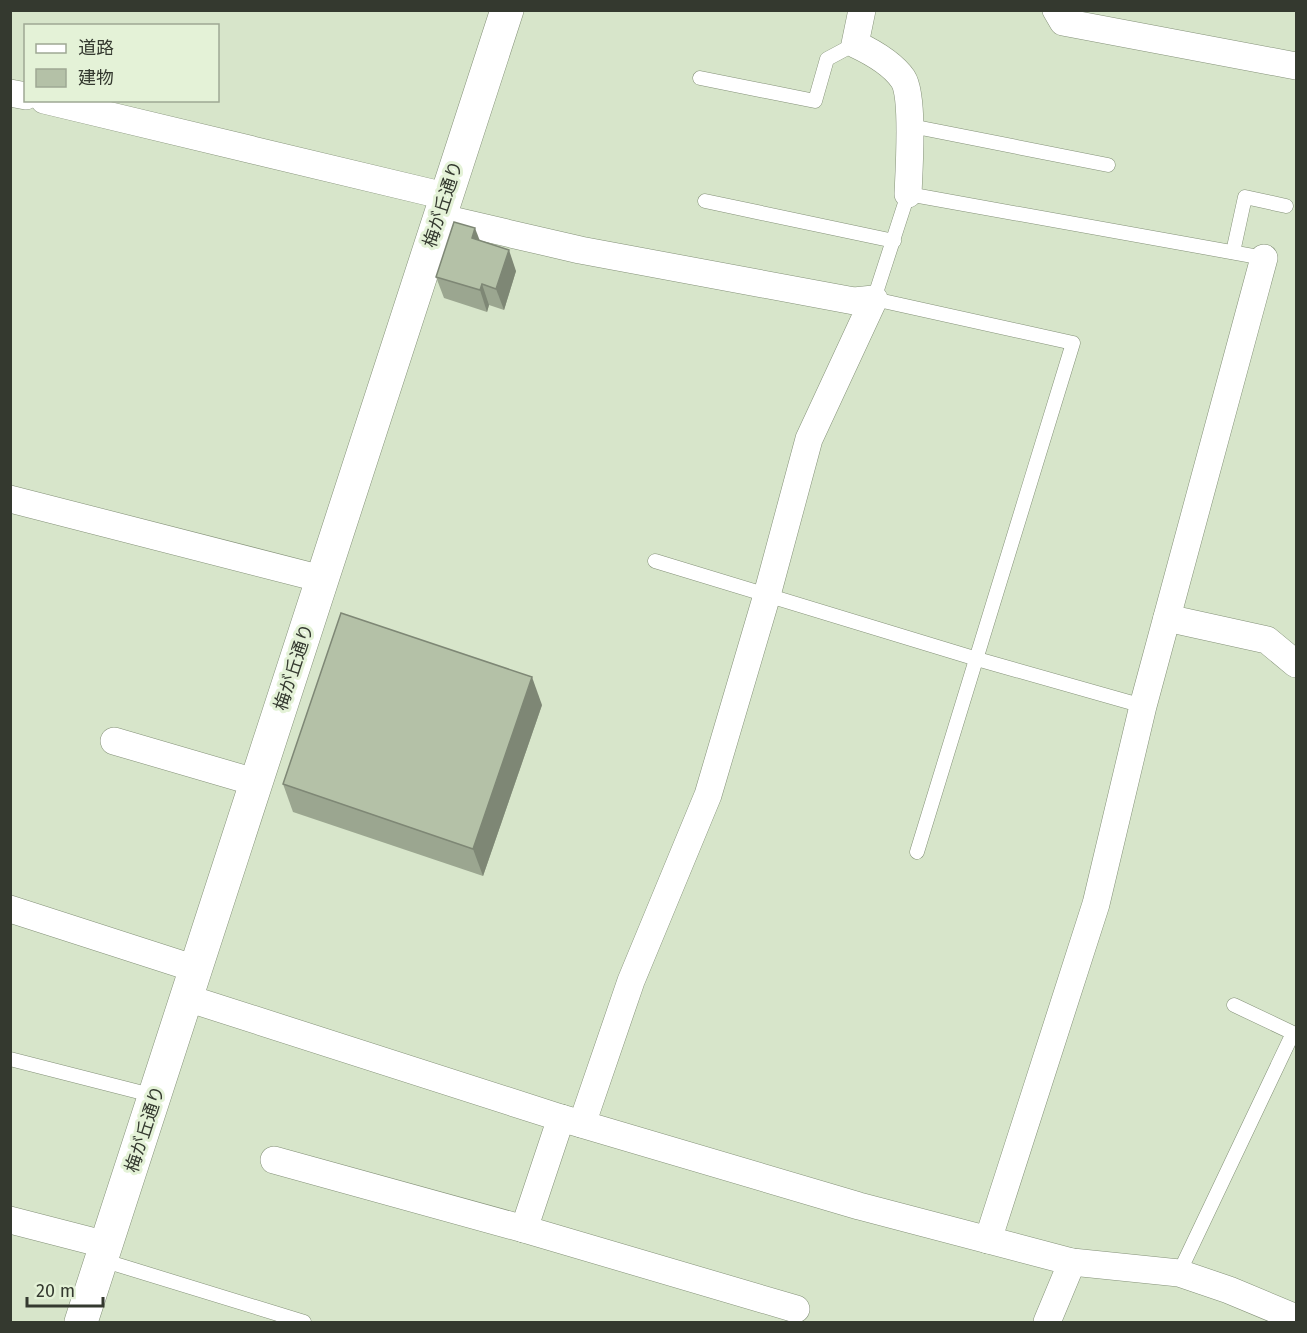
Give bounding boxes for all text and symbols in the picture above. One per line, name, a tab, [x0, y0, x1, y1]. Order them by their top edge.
legend	[24, 24, 219, 102]
text: 道路	[78, 37, 114, 59]
text: 建物	[78, 67, 114, 89]
street label: 梅が丘通り	[419, 158, 467, 250]
street label: 梅が丘通り	[270, 621, 318, 713]
street label: 梅が丘通り	[121, 1083, 169, 1175]
scale bar	[27, 1270, 104, 1308]
text: 20 m	[36, 1280, 75, 1302]

